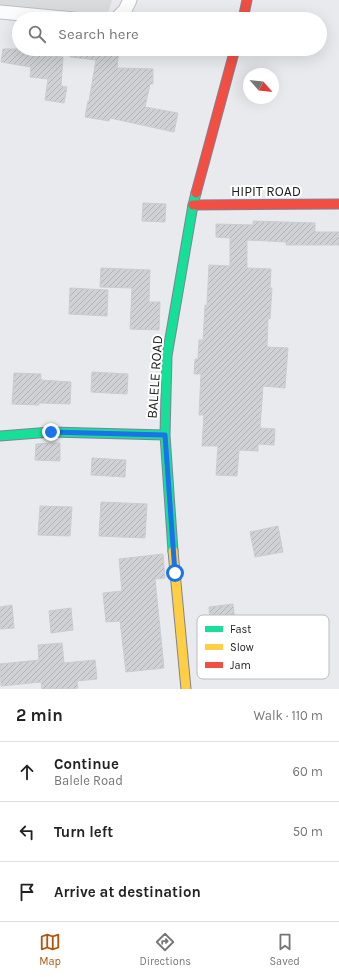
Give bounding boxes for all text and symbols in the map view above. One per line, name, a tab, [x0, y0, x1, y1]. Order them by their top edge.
search box	[12, 12, 327, 56]
icon: search	[26, 23, 48, 45]
text: Search here	[58, 25, 139, 43]
north arrow	[243, 68, 279, 104]
street label: HIPIT ROAD	[231, 183, 301, 200]
street label: BALELE ROAD	[144, 335, 166, 419]
route end	[42, 423, 60, 441]
route start	[166, 564, 184, 582]
legend	[197, 615, 329, 679]
text: Fast	[230, 623, 251, 636]
text: Slow	[230, 641, 254, 654]
text: Jam	[230, 659, 251, 672]
text: 2 min	[16, 705, 63, 725]
text: Walk · 110 m	[254, 708, 323, 723]
text: Continue	[54, 755, 119, 773]
icon: ahead	[16, 761, 38, 783]
text: 60 m	[293, 764, 323, 779]
text: Balele Road	[54, 773, 123, 788]
icon: left	[16, 821, 38, 843]
text: Turn left	[54, 823, 113, 841]
text: 50 m	[293, 824, 323, 839]
icon: arrive	[16, 881, 38, 903]
text: Arrive at destination	[54, 883, 201, 901]
tab: Map	[39, 931, 61, 968]
tab: Directions	[139, 931, 191, 968]
tab: Saved	[269, 931, 300, 968]

